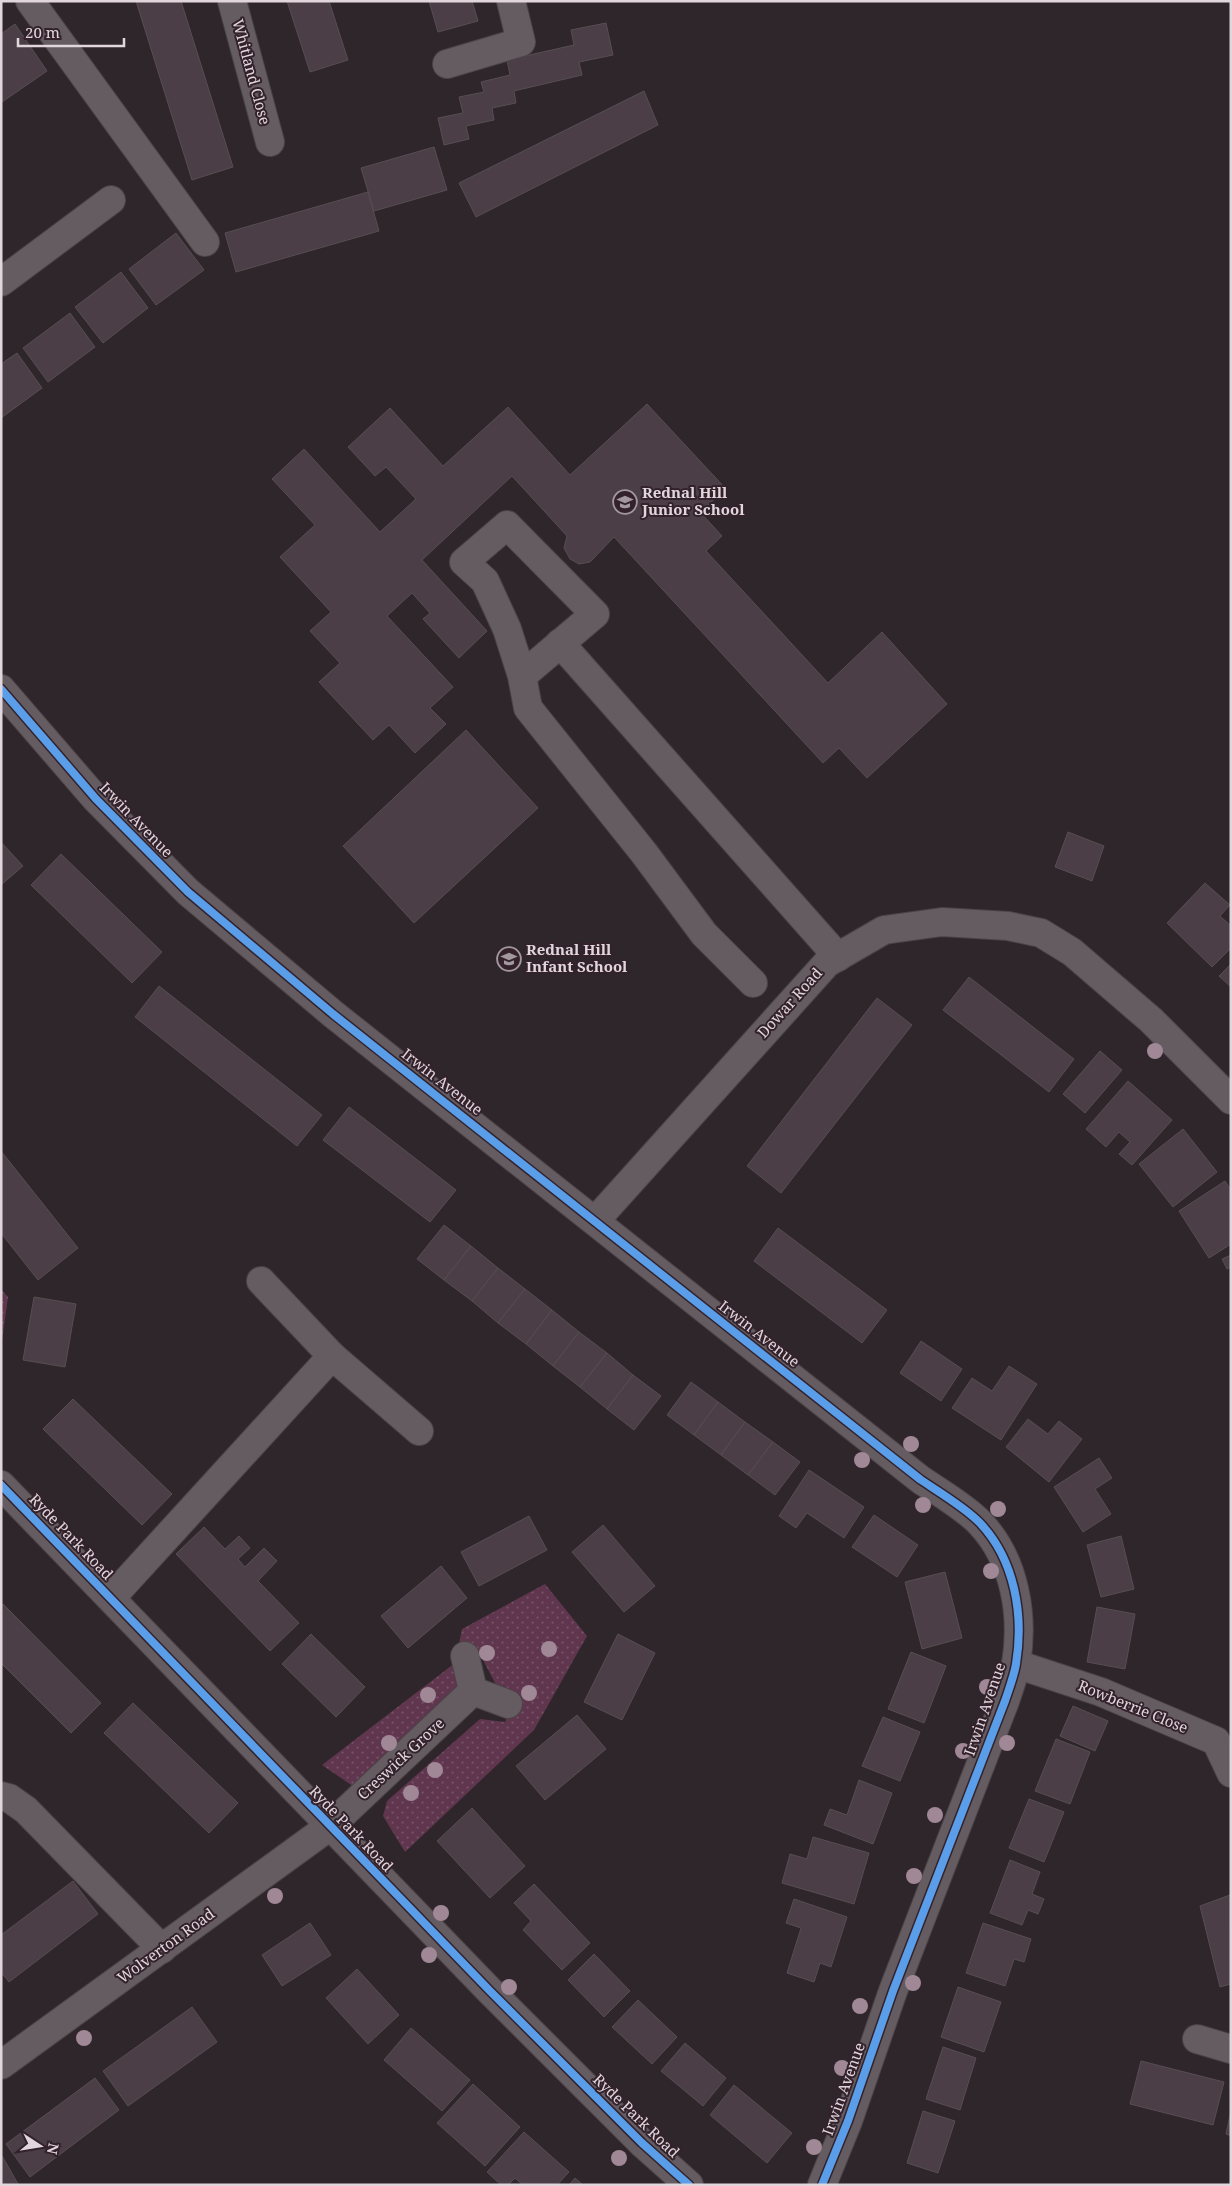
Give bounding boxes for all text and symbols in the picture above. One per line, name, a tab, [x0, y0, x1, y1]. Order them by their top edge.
scale bar	[18, 15, 124, 47]
street label: Whitland Close	[228, 17, 276, 127]
text: 20 m	[25, 22, 60, 42]
place label: Rednal Hill Junior School	[641, 482, 745, 519]
school or university icon: Rednal Hill Junior School	[612, 489, 638, 515]
street label: Irwin Avenue	[96, 777, 178, 861]
place label: Rednal Hill Infant School	[526, 939, 628, 976]
school or university icon: Rednal Hill Infant School	[496, 946, 522, 972]
street label: Dowar Road	[752, 963, 826, 1042]
street label: Irwin Avenue	[398, 1043, 487, 1119]
street label: Irwin Avenue	[715, 1295, 804, 1371]
street label: Ryde Park Road	[25, 1489, 118, 1584]
street label: Irwin Avenue	[959, 1659, 1009, 1758]
street label: Rowberrie Close	[1075, 1675, 1191, 1737]
street label: Creswick Grove	[353, 1713, 448, 1804]
street label: Ryde Park Road	[305, 1781, 398, 1876]
street label: Wolverton Road	[113, 1903, 218, 1987]
street label: Irwin Avenue	[817, 2039, 869, 2138]
street label: Ryde Park Road	[589, 2069, 684, 2162]
north arrow	[15, 2121, 65, 2171]
text: N	[43, 2141, 64, 2156]

